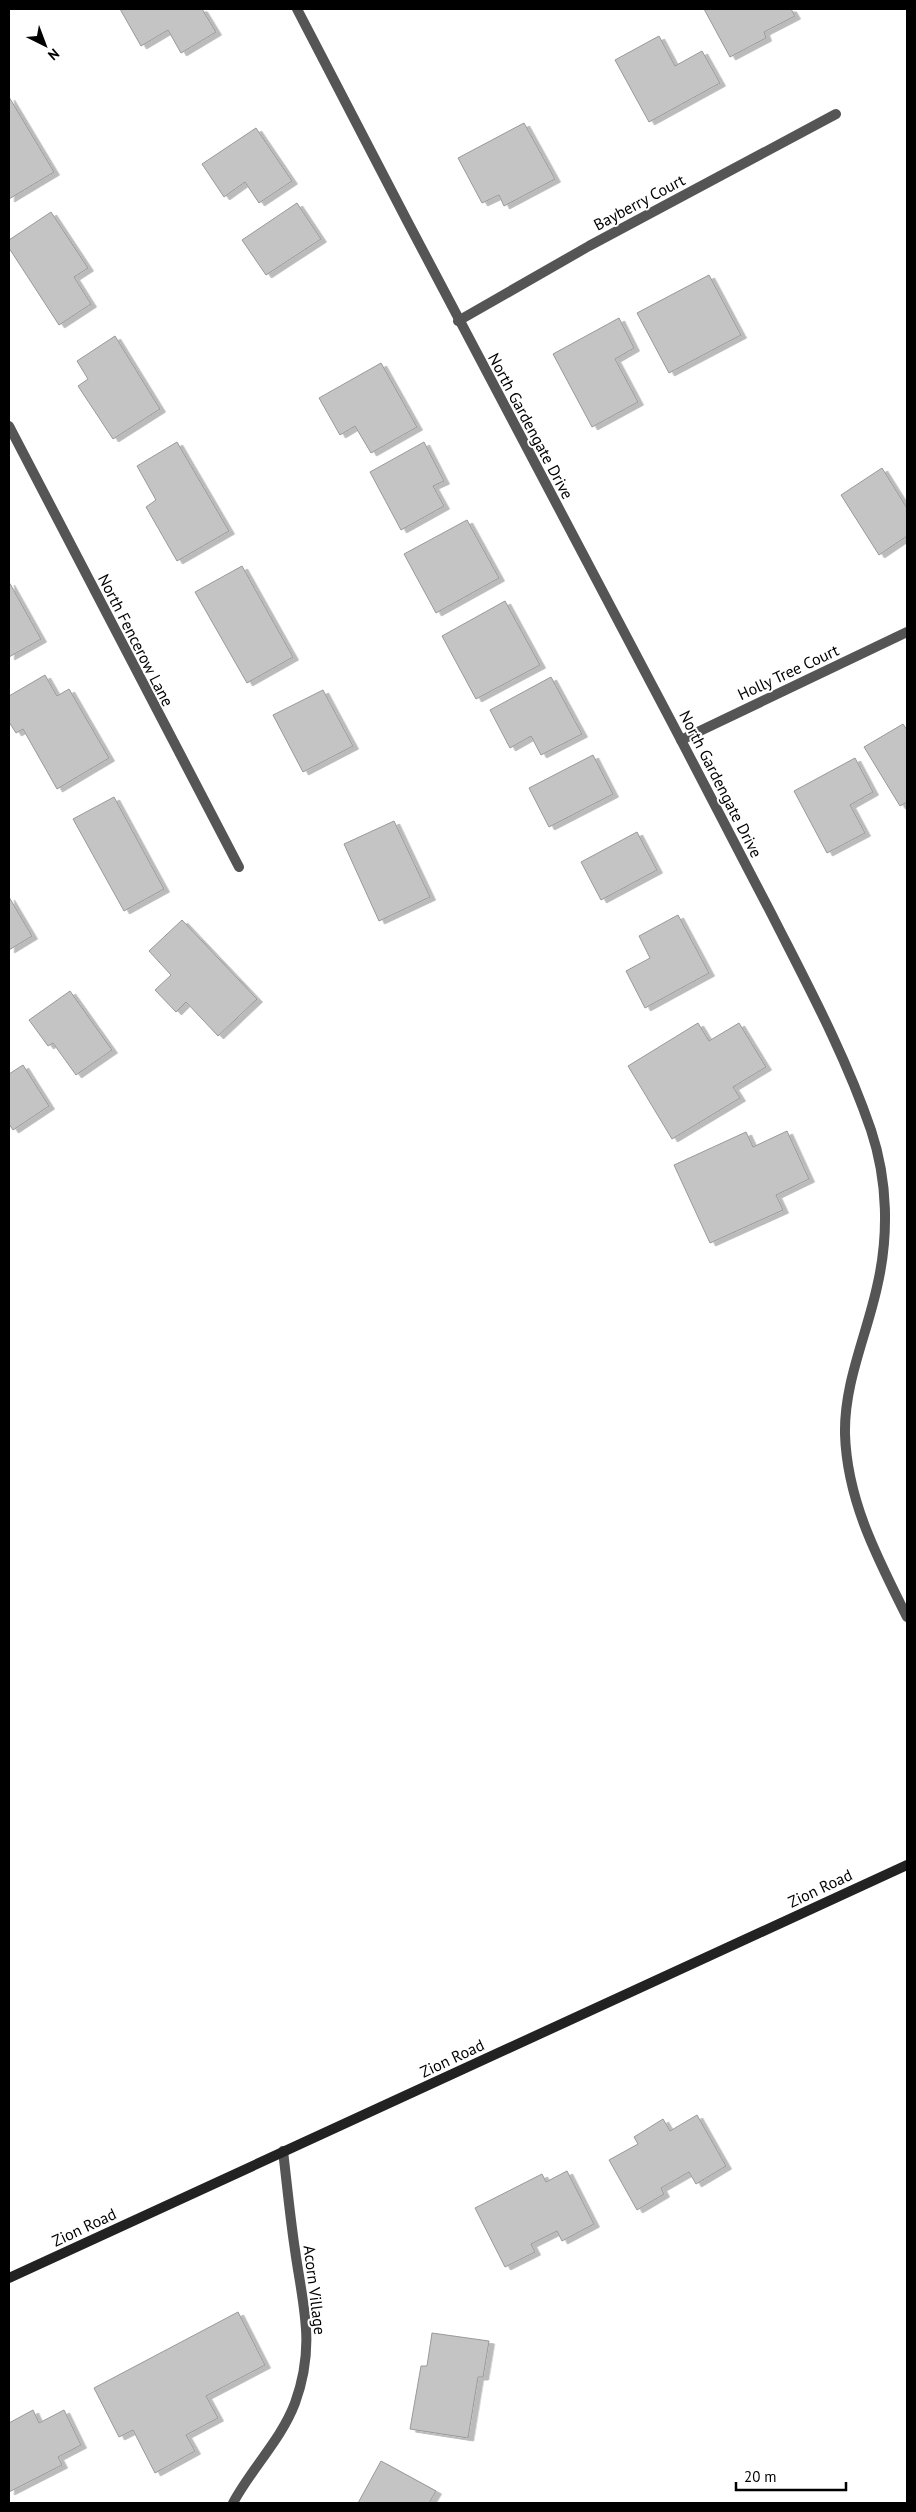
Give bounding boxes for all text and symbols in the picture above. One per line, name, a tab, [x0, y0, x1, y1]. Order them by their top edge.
north arrow	[20, 20, 70, 70]
text: N	[44, 45, 63, 64]
street label: Bayberry Court	[590, 169, 689, 234]
street label: North Gardengate Drive	[484, 350, 578, 502]
street label: North Fencerow Lane	[94, 570, 178, 710]
street label: Holly Tree Court	[734, 640, 842, 704]
street label: North Gardengate Drive	[675, 707, 767, 861]
street label: Zion Road	[785, 1864, 855, 1912]
street label: Zion Road	[417, 2034, 487, 2082]
street label: Zion Road	[49, 2203, 119, 2251]
street label: Acorn Village	[300, 2244, 330, 2336]
scale bar	[736, 2460, 846, 2492]
text: 20 m	[744, 2467, 777, 2486]

